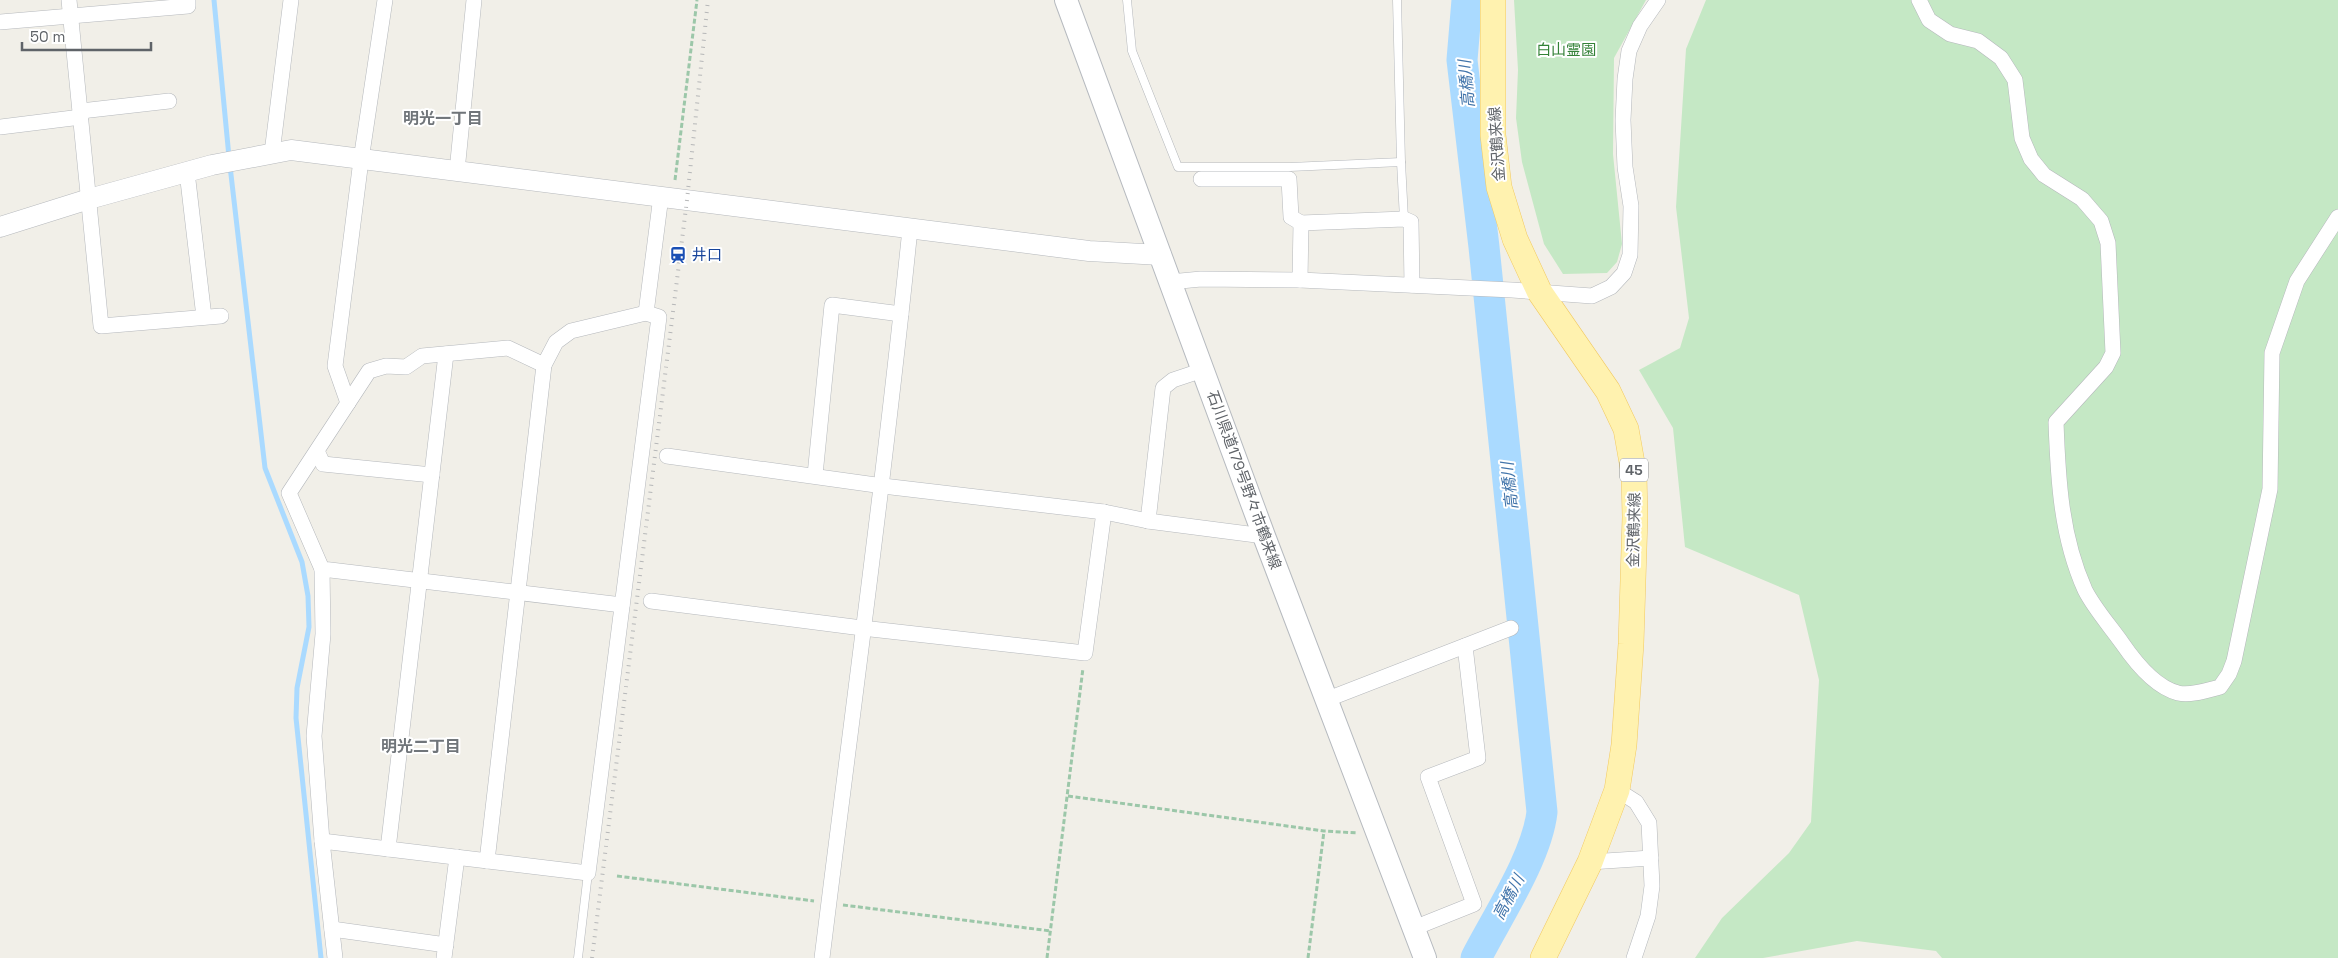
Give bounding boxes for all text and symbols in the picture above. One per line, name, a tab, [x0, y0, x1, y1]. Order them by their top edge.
scale bar	[22, 20, 151, 52]
text: 50 m	[30, 27, 65, 46]
park label: 白山霊園	[1536, 40, 1596, 59]
water label: 高橋川	[1454, 57, 1479, 109]
street label: 金沢鶴来線	[1484, 106, 1509, 182]
district label: 明光一丁目	[403, 108, 483, 129]
station icon: 井口	[668, 245, 688, 265]
place label: 井口	[692, 245, 722, 264]
street label: 石川県道179号野々市鶴来線	[1203, 388, 1286, 572]
road number: 45	[1620, 458, 1648, 482]
water label: 高橋川	[1496, 459, 1522, 511]
street label: 金沢鶴来線	[1623, 492, 1644, 568]
district label: 明光二丁目	[381, 736, 461, 757]
water label: 高橋川	[1488, 869, 1530, 923]

